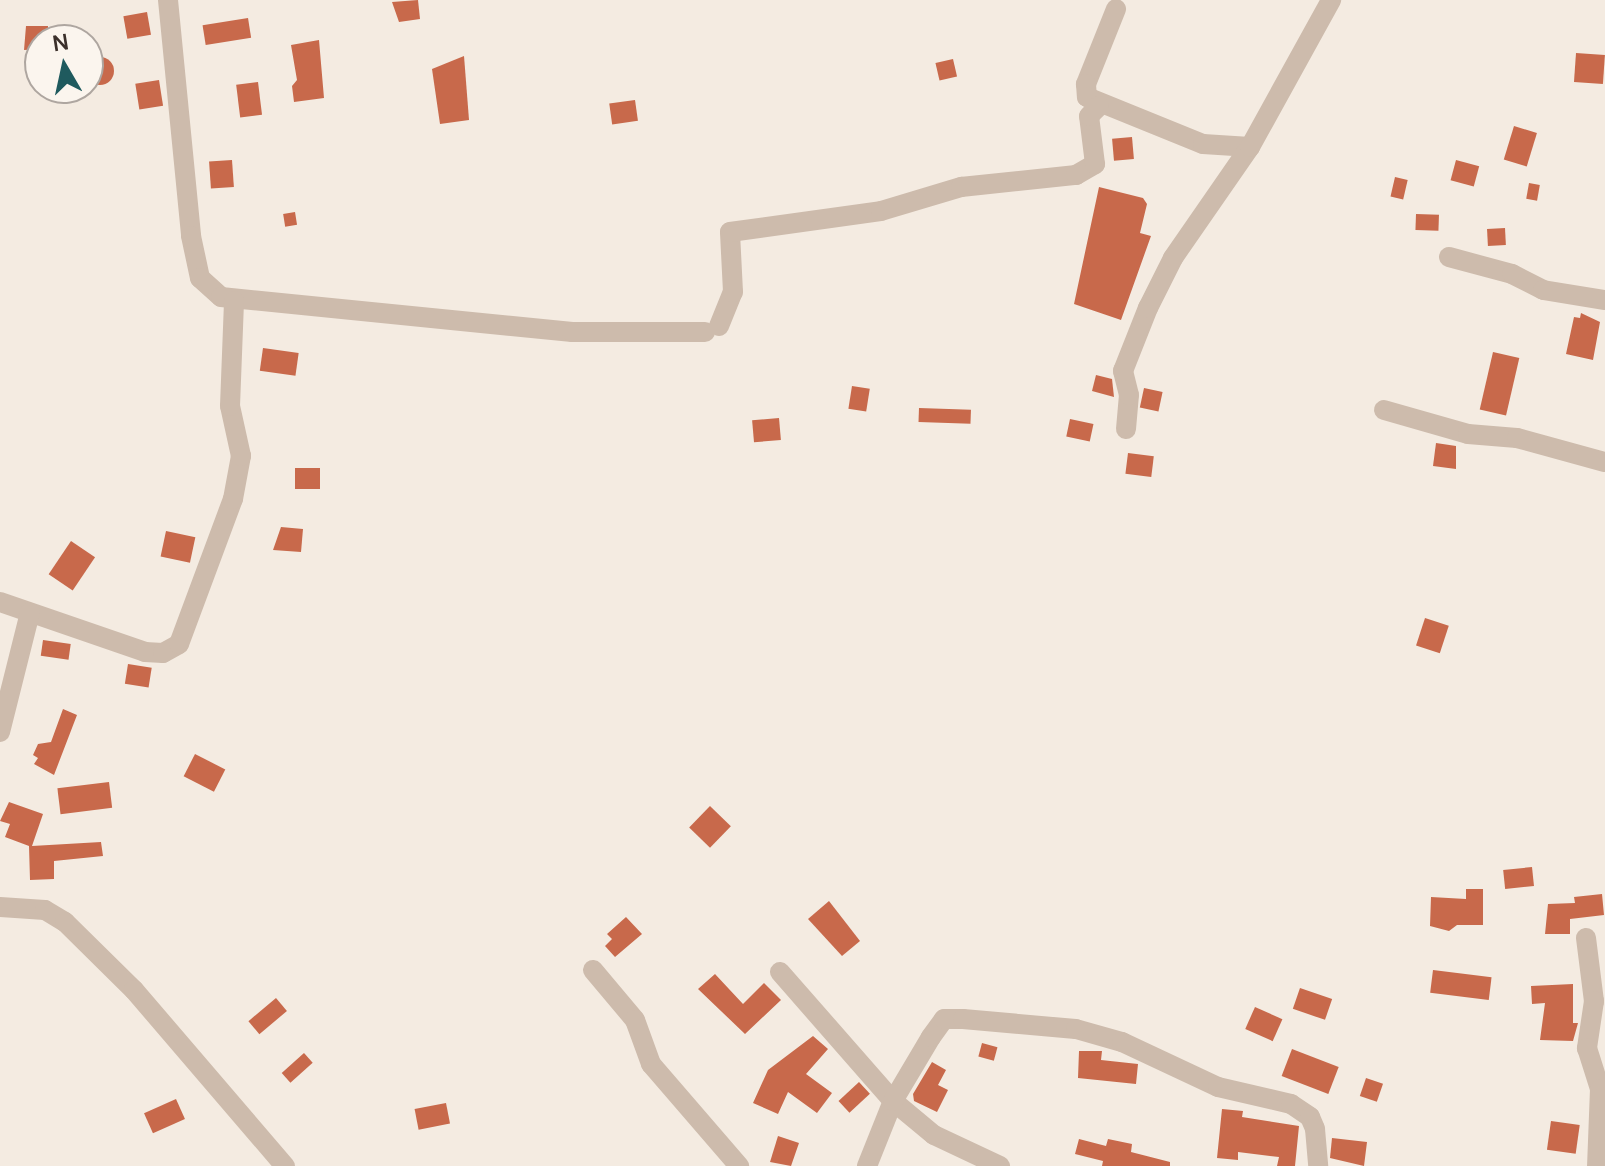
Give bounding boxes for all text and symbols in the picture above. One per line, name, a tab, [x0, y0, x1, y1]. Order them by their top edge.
north arrow	[24, 24, 104, 104]
text: N	[50, 26, 71, 58]

